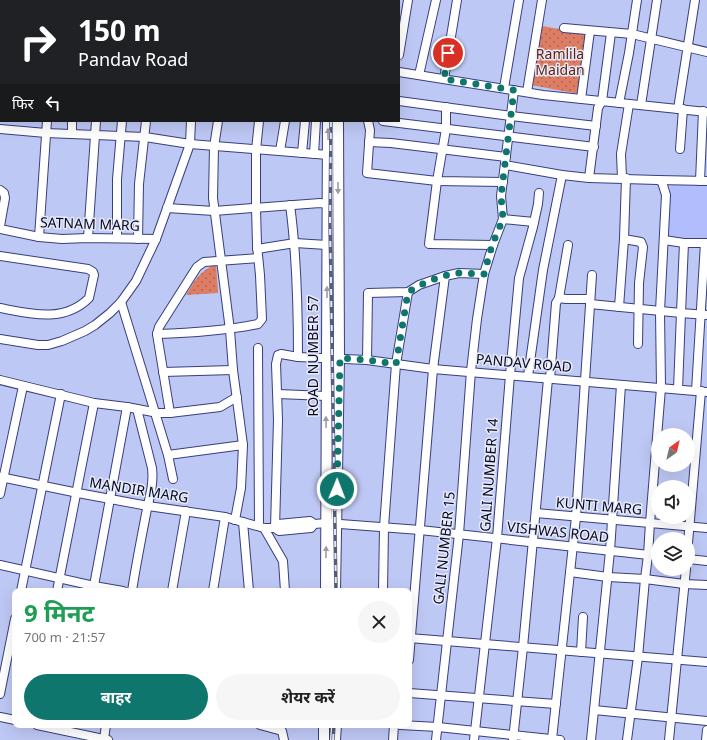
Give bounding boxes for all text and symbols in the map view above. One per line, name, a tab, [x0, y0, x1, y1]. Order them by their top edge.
text: 150 m	[78, 11, 161, 49]
icon: right	[12, 16, 64, 68]
pin	[431, 36, 465, 70]
icon: arrive	[437, 42, 459, 64]
park label: Ramlila Maidan	[535, 44, 585, 79]
text: Pandav Road	[78, 47, 188, 71]
icon: left	[42, 92, 64, 114]
text: फिर	[12, 93, 34, 113]
one-way arrow	[325, 127, 331, 140]
one-way arrow	[335, 182, 341, 195]
street label: SATNAM MARG	[40, 212, 140, 235]
one-way arrow	[324, 285, 330, 298]
street label: ROAD NUMBER 57	[303, 296, 322, 417]
street label: PANDAV ROAD	[475, 349, 573, 376]
one-way arrow	[323, 415, 329, 428]
street label: GALI NUMBER 14	[475, 418, 502, 532]
north arrow	[651, 428, 695, 472]
map controls	[651, 428, 695, 576]
position arrow	[316, 468, 358, 510]
street label: MANDIR MARG	[88, 472, 190, 507]
button: sound	[651, 480, 695, 524]
street label: GALI NUMBER 15	[428, 490, 459, 605]
street label: KUNTI MARG	[555, 492, 643, 519]
street label: VISHWAS ROAD	[506, 517, 610, 546]
button: layers	[651, 532, 695, 576]
one-way arrow	[323, 545, 329, 558]
text: 9 मिनट	[24, 596, 94, 629]
button: close	[358, 601, 400, 643]
text: 700 m · 21:57	[24, 628, 105, 646]
button: बाहर	[24, 674, 208, 720]
button: शेयर करें	[216, 674, 400, 720]

